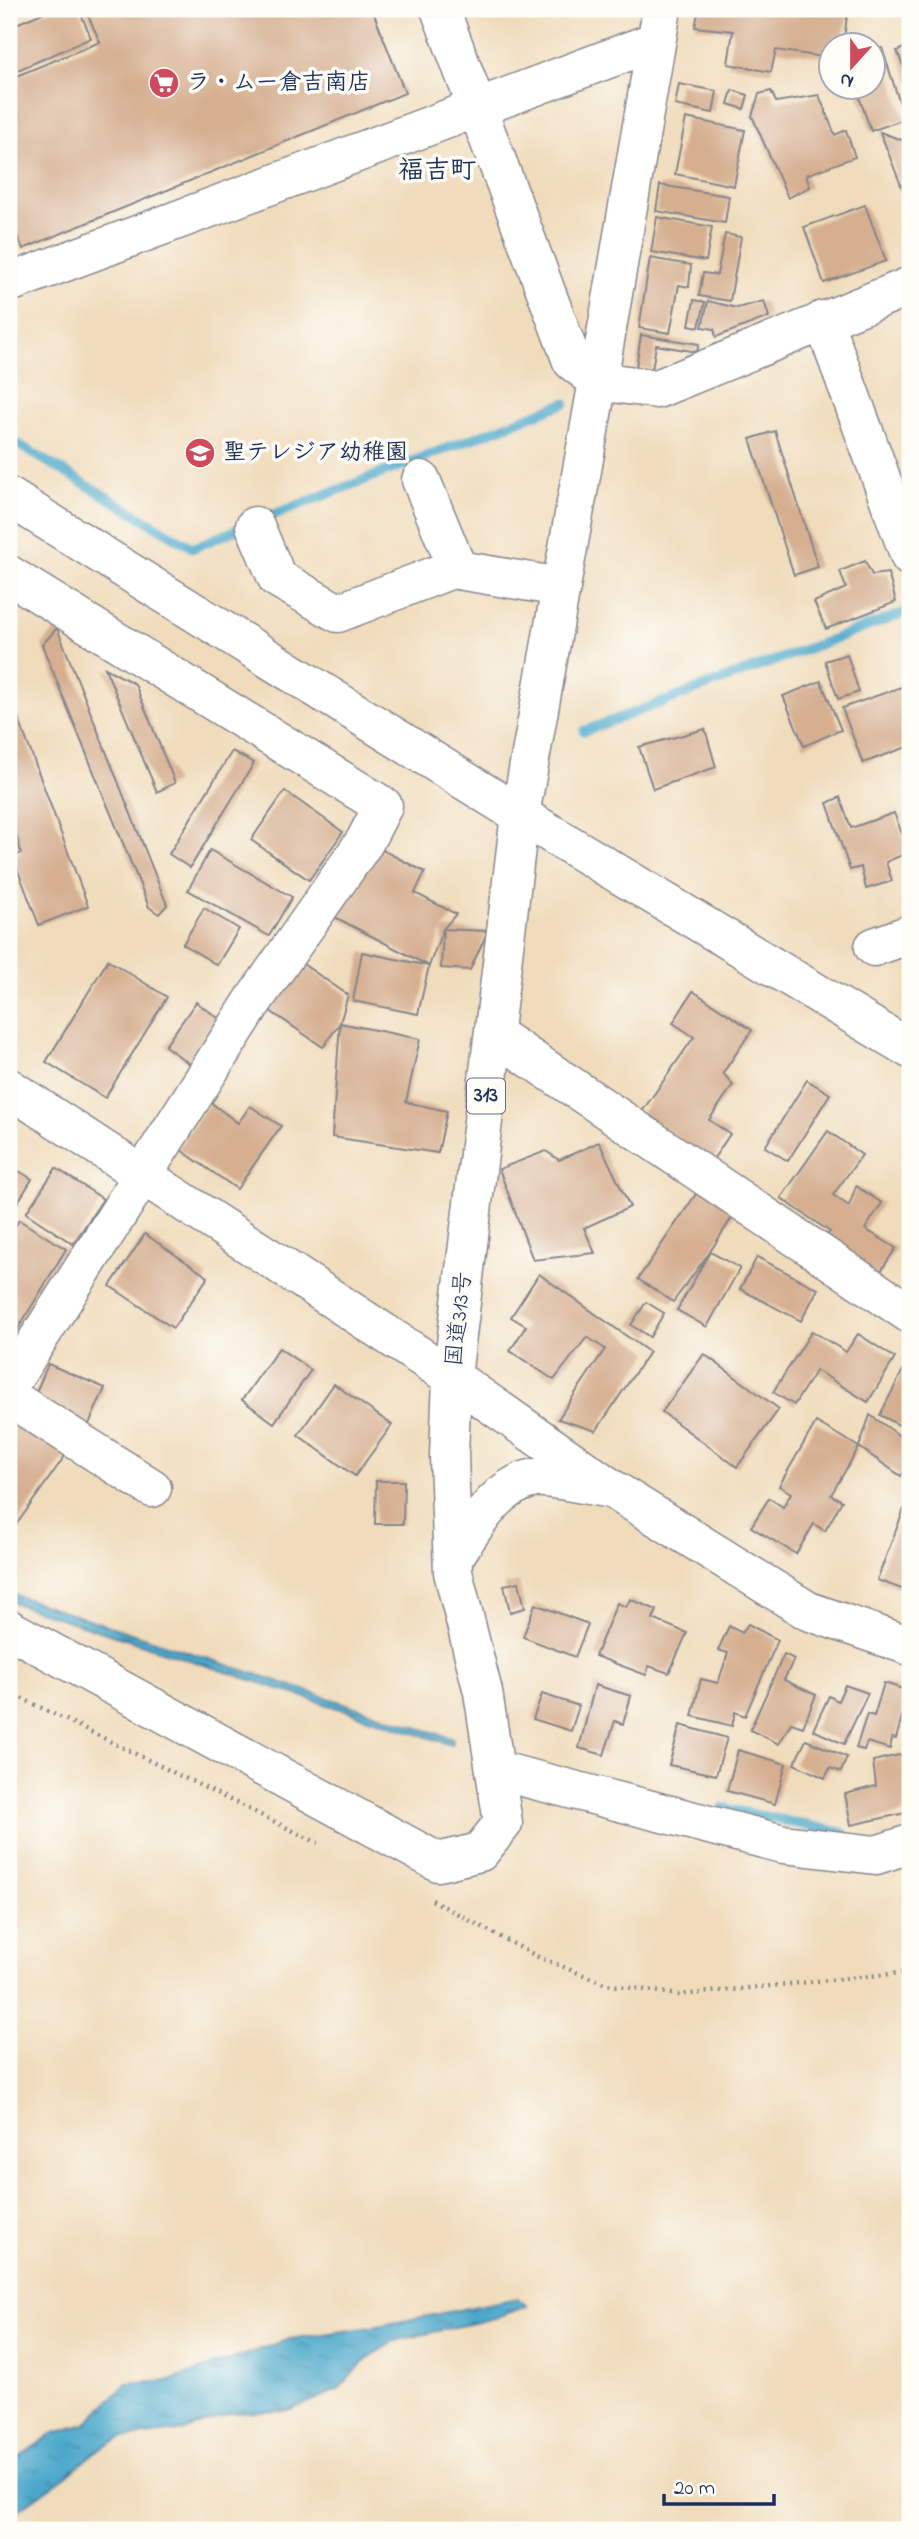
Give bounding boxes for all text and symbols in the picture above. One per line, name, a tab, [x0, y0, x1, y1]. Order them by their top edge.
north arrow	[818, 32, 888, 102]
text: N	[836, 65, 858, 94]
supermarket icon: ラ・ムー倉吉南店	[147, 66, 181, 100]
place label: ラ・ムー倉吉南店	[187, 67, 371, 100]
district label: 福吉町	[398, 153, 476, 191]
school or university icon: 聖テレジア幼稚園	[183, 436, 217, 470]
place label: 聖テレジア幼稚園	[223, 437, 408, 470]
road number: 313	[467, 1078, 505, 1114]
street label: 国道313号	[439, 1270, 481, 1368]
scale bar	[664, 2462, 774, 2506]
text: 20 m	[674, 2474, 715, 2504]

